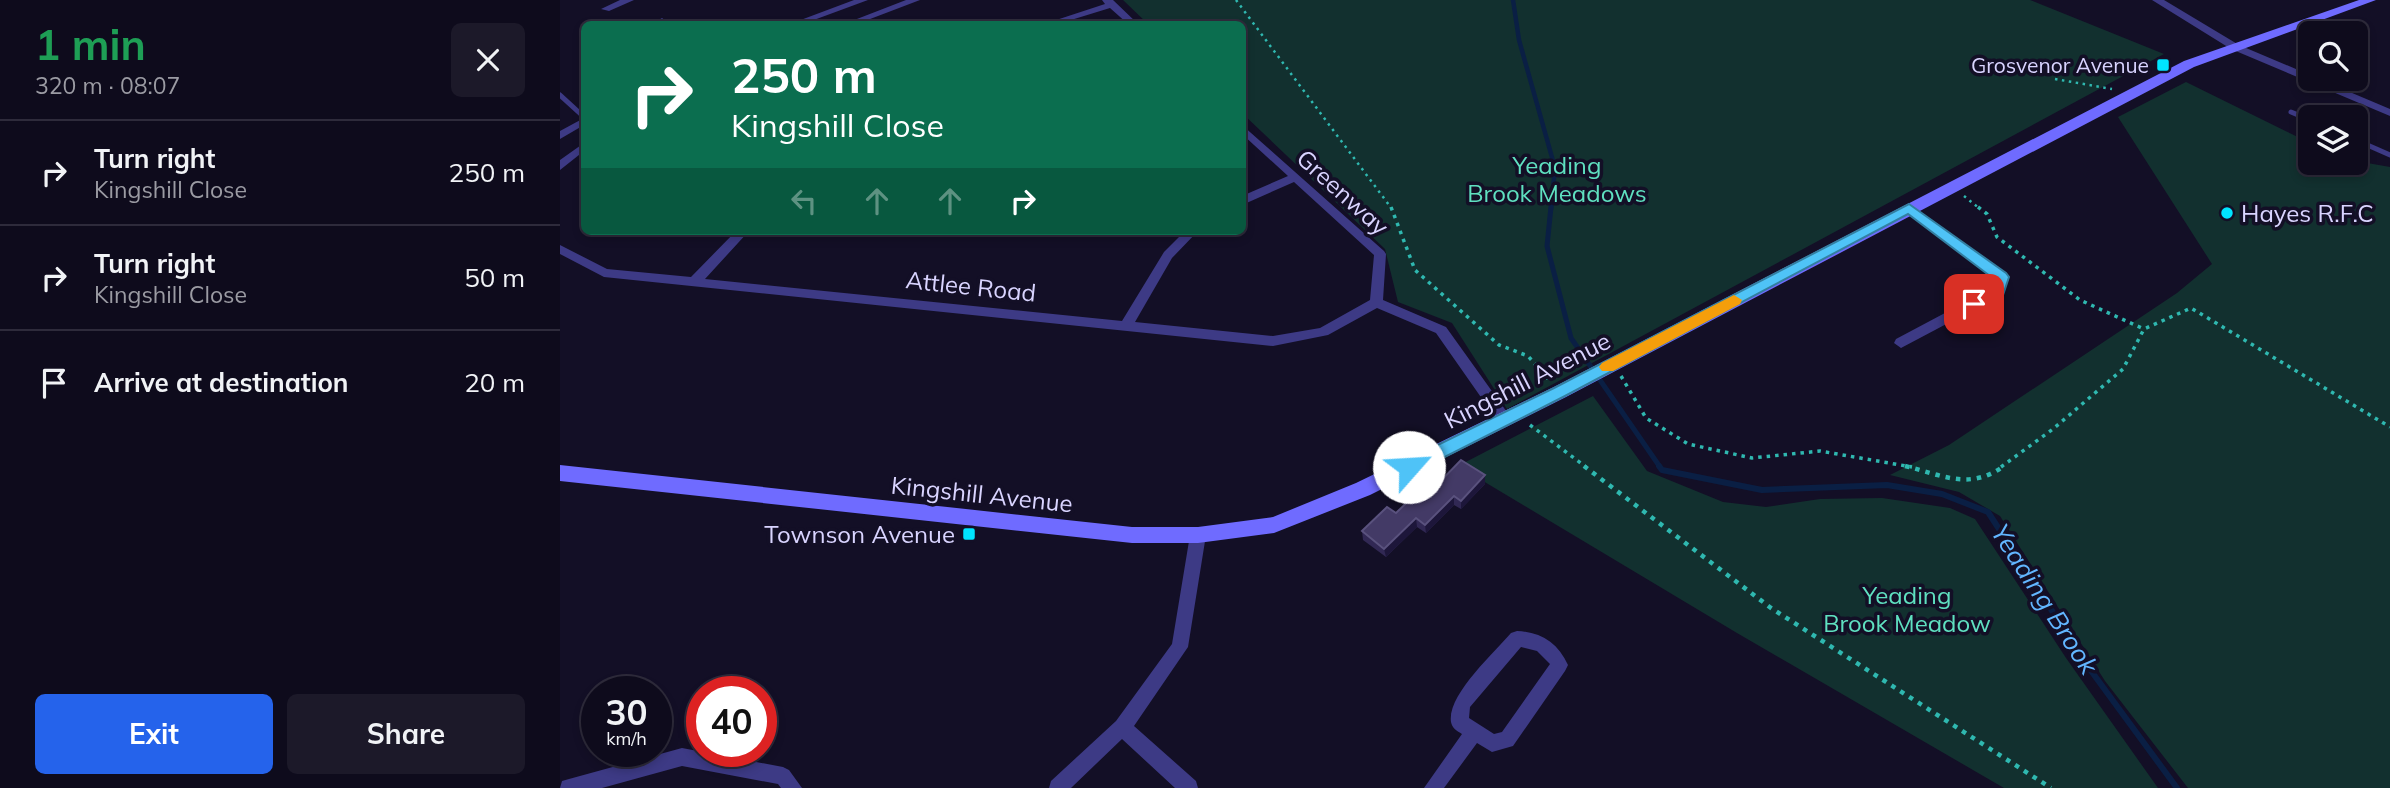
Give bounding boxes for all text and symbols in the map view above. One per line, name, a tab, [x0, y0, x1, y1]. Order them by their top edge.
text: 1 min	[35, 18, 146, 71]
map controls	[2298, 21, 2368, 175]
button: search	[2298, 21, 2368, 91]
button: close	[451, 23, 525, 97]
text: 250 m	[731, 44, 877, 105]
icon: right	[616, 49, 707, 140]
place label: Grosvenor Avenue	[1971, 52, 2149, 78]
marker: Grosvenor Avenue	[2155, 57, 2171, 73]
text: 320 m · 08:07	[35, 71, 180, 100]
text: Kingshill Close	[731, 105, 944, 145]
button: layers	[2298, 105, 2368, 175]
text: Turn right	[94, 142, 215, 175]
street label: Greenway	[1291, 143, 1396, 241]
park label: Yeading Brook Meadows	[1467, 150, 1647, 208]
icon: right	[35, 154, 73, 192]
text: 250 m	[449, 156, 525, 189]
text: Kingshill Close	[94, 175, 247, 204]
icon: left	[785, 182, 823, 220]
icon: ahead	[858, 182, 896, 220]
icon: ahead	[931, 182, 969, 220]
icon: right	[1004, 182, 1042, 220]
place label: Hayes R.F.C	[2241, 198, 2374, 228]
marker: Hayes R.F.C	[2219, 205, 2235, 221]
text: Turn right	[94, 247, 215, 280]
icon: right	[35, 259, 73, 297]
text: 50 m	[464, 261, 525, 294]
street label: Attlee Road	[904, 264, 1038, 308]
pin	[1944, 274, 2004, 334]
text: Kingshill Close	[94, 280, 247, 309]
icon: arrive	[1955, 285, 1993, 323]
street label: Kingshill Avenue	[1439, 325, 1615, 435]
icon: arrive	[35, 364, 73, 402]
text: Arrive at destination	[94, 366, 349, 399]
text: 20 m	[464, 366, 525, 399]
position arrow	[1372, 430, 1446, 504]
street label: Kingshill Avenue	[890, 470, 1074, 518]
water label: Yeading Brook	[1984, 517, 2106, 681]
place label: Townson Avenue	[764, 519, 955, 549]
marker: Townson Avenue	[961, 526, 977, 542]
park label: Yeading Brook Meadow	[1823, 580, 1991, 638]
speed limit sign: 40	[686, 676, 777, 767]
text: 30	[605, 690, 648, 734]
button: Exit	[35, 694, 273, 774]
button: Share	[287, 694, 525, 774]
text: km/h	[606, 727, 647, 750]

